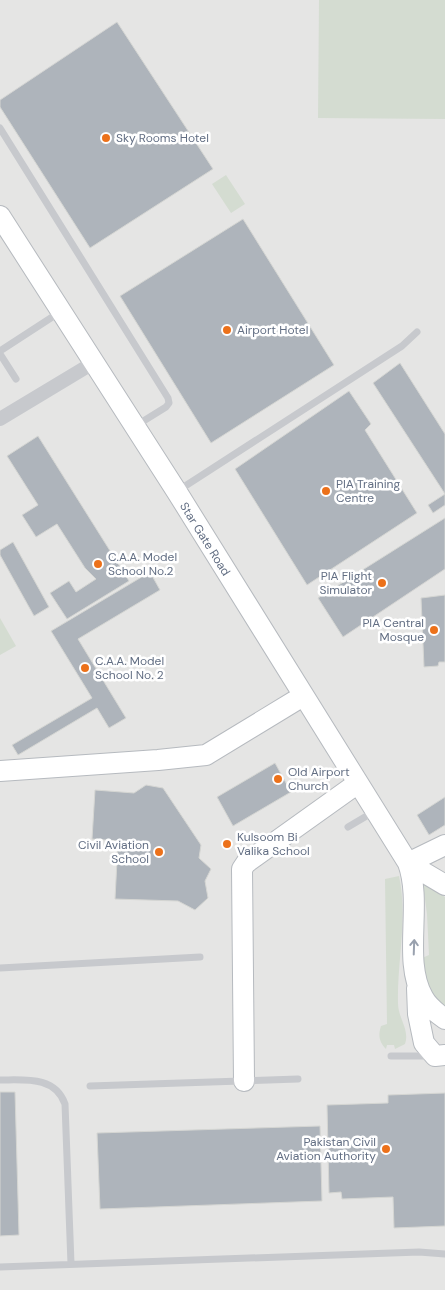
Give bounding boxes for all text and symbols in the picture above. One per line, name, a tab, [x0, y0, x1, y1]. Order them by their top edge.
place label: Sky Rooms Hotel	[116, 130, 209, 146]
marker: Sky Rooms Hotel	[100, 132, 112, 144]
place label: Airport Hotel	[237, 322, 308, 338]
marker: Airport Hotel	[221, 324, 233, 336]
place label: PIA Training Centre	[336, 476, 400, 506]
marker: PIA Training Centre	[320, 485, 332, 497]
street label: Star Gate Road	[176, 499, 234, 579]
place label: C.A.A. Model School No.2	[108, 549, 177, 579]
marker: C.A.A. Model School No.2	[92, 558, 104, 570]
place label: PIA Flight Simulator	[319, 568, 373, 598]
marker: PIA Flight Simulator	[376, 577, 388, 589]
place label: PIA Central Mosque	[362, 615, 424, 645]
marker: PIA Central Mosque	[428, 624, 440, 636]
place label: C.A.A. Model School No. 2	[95, 653, 164, 683]
marker: C.A.A. Model School No. 2	[79, 662, 91, 674]
place label: Old Airport Church	[288, 764, 350, 794]
marker: Old Airport Church	[272, 773, 284, 785]
place label: Kulsoom Bi Valika School	[237, 829, 310, 859]
place label: Civil Aviation School	[78, 837, 149, 867]
marker: Kulsoom Bi Valika School	[221, 838, 233, 850]
marker: Civil Aviation School	[153, 846, 165, 858]
one-way arrow	[409, 939, 419, 955]
place label: Pakistan Civil Aviation Authority	[276, 1134, 376, 1164]
marker: Pakistan Civil Aviation Authority	[380, 1143, 392, 1155]

